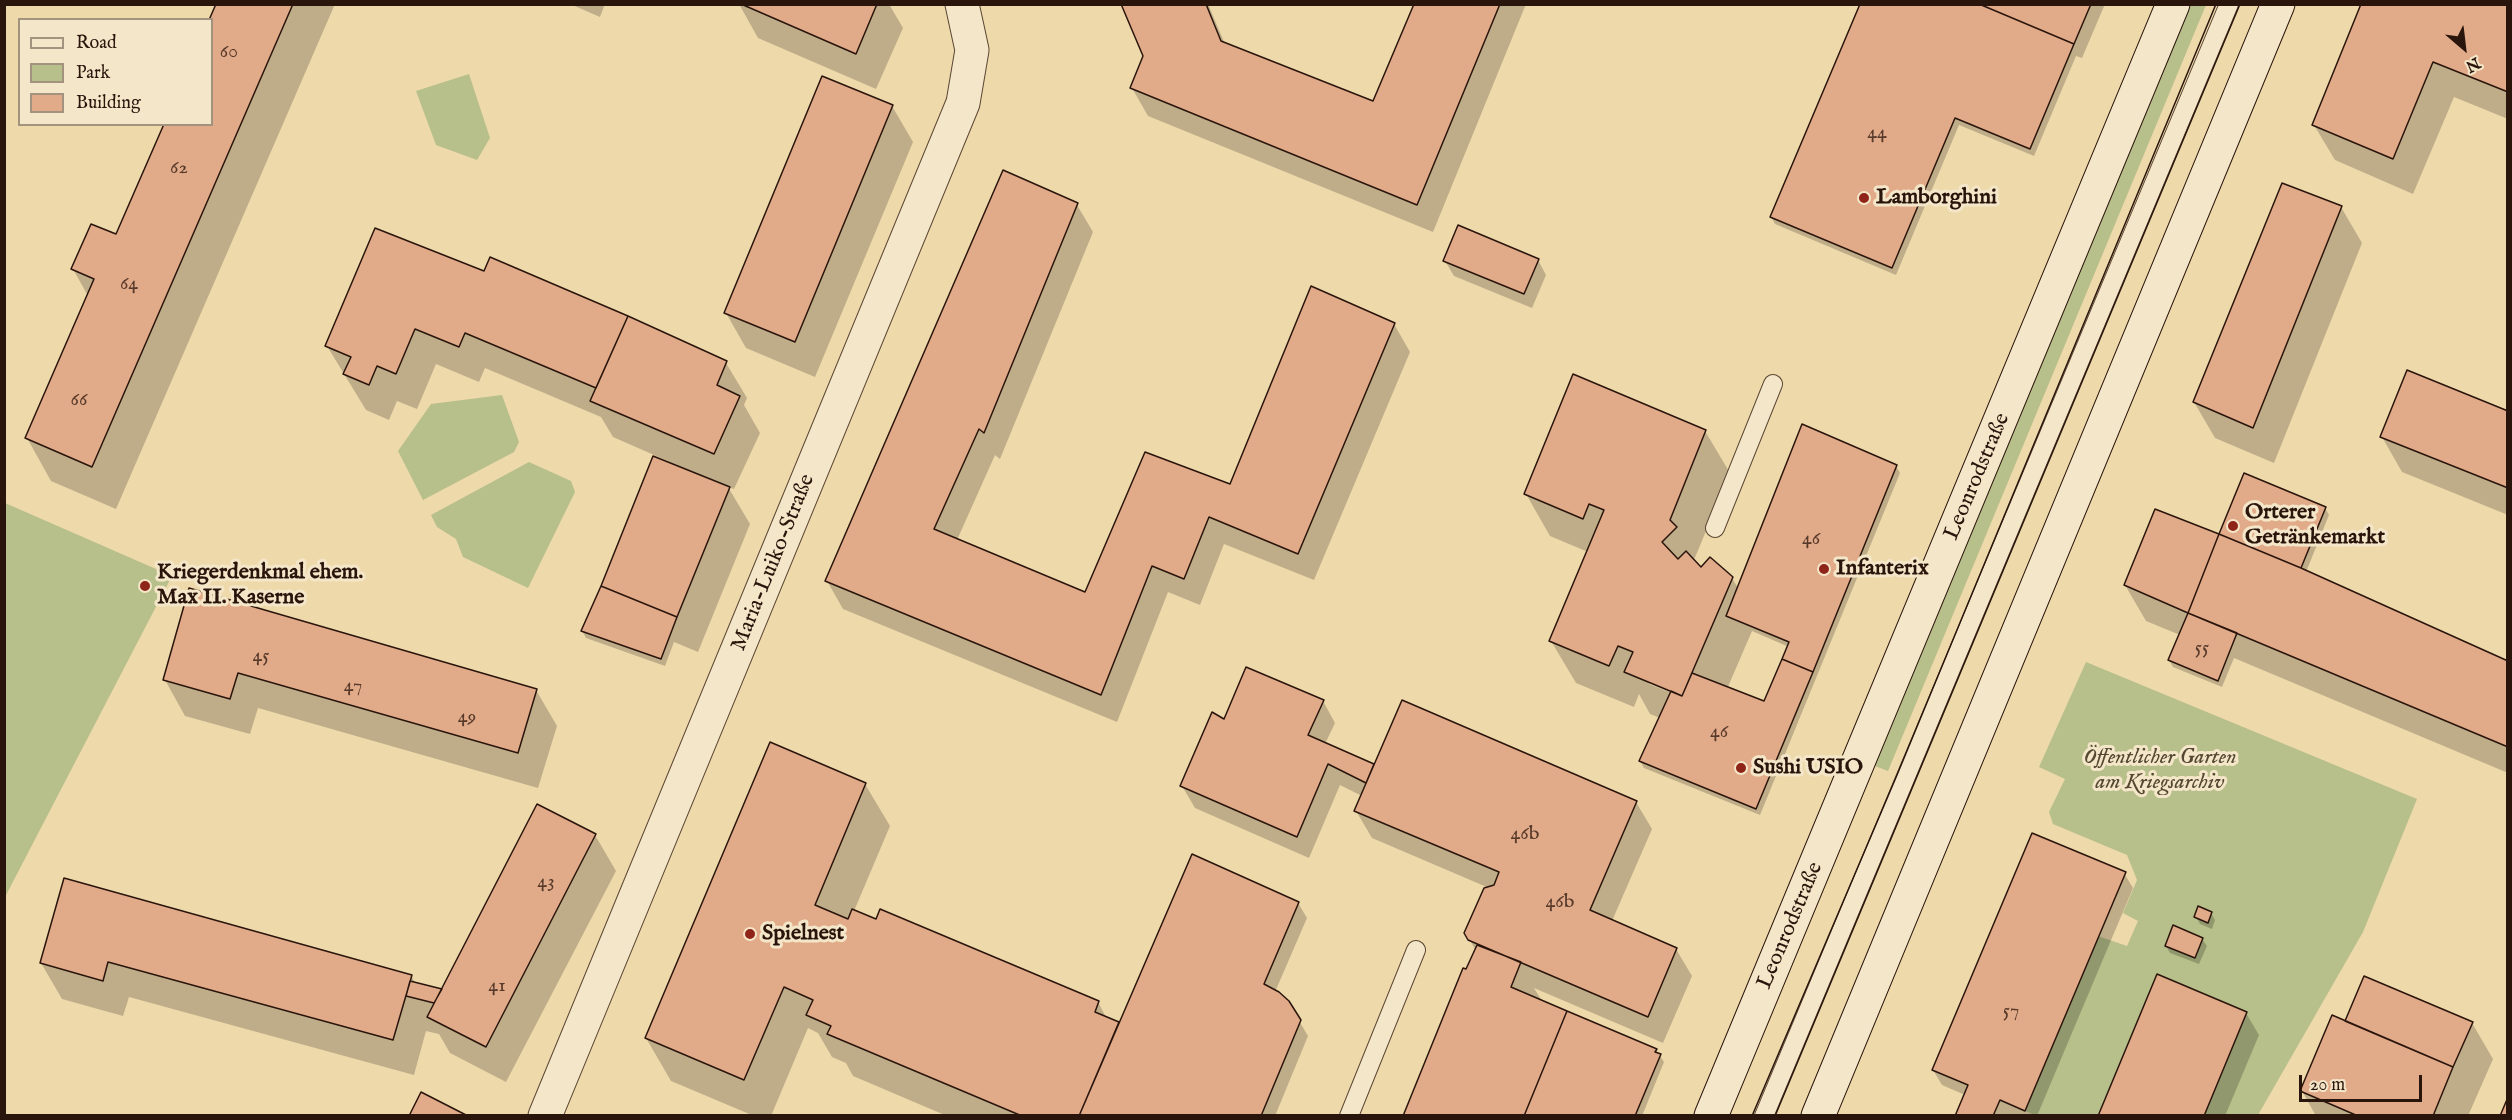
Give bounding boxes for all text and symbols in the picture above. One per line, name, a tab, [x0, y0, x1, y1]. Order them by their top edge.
legend	[18, 18, 213, 126]
north arrow	[2434, 18, 2494, 78]
text: Road	[76, 32, 117, 55]
house number: 60	[220, 41, 238, 65]
text: N	[2462, 52, 2483, 76]
text: Park	[76, 62, 110, 85]
text: Building	[76, 92, 141, 115]
house number: 44	[1867, 122, 1887, 146]
house number: 62	[170, 157, 188, 181]
place label: Lamborghini	[1876, 185, 1997, 211]
marker: Lamborghini	[1857, 191, 1871, 205]
house number: 64	[120, 273, 138, 297]
house number: 66	[71, 389, 87, 413]
street label: Leonrodstraße	[1939, 410, 2017, 544]
street label: Maria-Luiko-Straße	[726, 471, 822, 655]
place label: Orterer Getränkemarkt	[2245, 500, 2385, 552]
marker: Orterer Getränkemarkt	[2226, 519, 2240, 533]
house number: 46	[1802, 528, 1820, 552]
place label: Infanterix	[1836, 556, 1929, 582]
place label: Kriegerdenkmal ehem. Max II. Kaserne	[157, 560, 363, 612]
marker: Infanterix	[1817, 562, 1831, 576]
marker: Kriegerdenkmal ehem. Max II. Kaserne	[138, 579, 152, 593]
house number: 55	[2195, 637, 2209, 661]
house number: 45	[253, 645, 269, 669]
house number: 47	[344, 675, 362, 699]
house number: 49	[458, 706, 476, 730]
house number: 46	[1710, 721, 1728, 745]
park label: Öffentlicher Garten am Kriegsarchiv	[2083, 745, 2237, 796]
place label: Sushi USIO	[1753, 755, 1863, 781]
marker: Sushi USIO	[1734, 761, 1748, 775]
house number: 46b	[1511, 823, 1539, 847]
street label: Leonrodstraße	[1752, 859, 1830, 993]
house number: 43	[537, 871, 555, 895]
house number: 46b	[1546, 891, 1574, 915]
place label: Spielnest	[762, 921, 844, 947]
marker: Spielnest	[743, 927, 757, 941]
house number: 41	[488, 975, 506, 999]
house number: 57	[2003, 1000, 2019, 1024]
scale bar	[2302, 1063, 2425, 1101]
text: 20 m	[2310, 1074, 2345, 1097]

